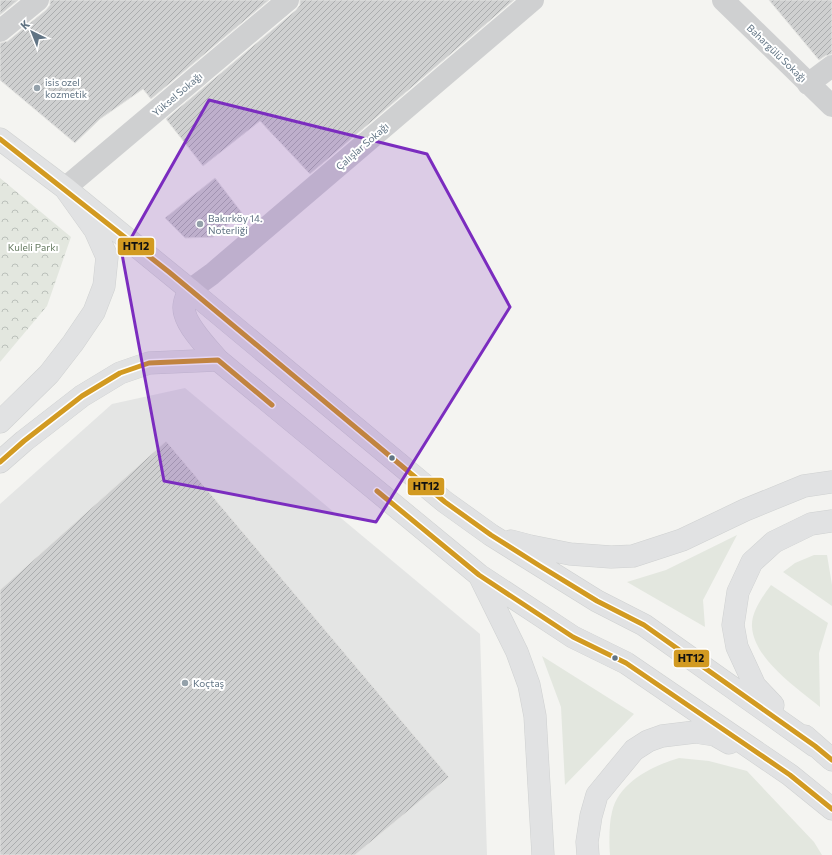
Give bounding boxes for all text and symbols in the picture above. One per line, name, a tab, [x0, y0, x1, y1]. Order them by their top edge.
north arrow	[12, 12, 52, 52]
text: K	[18, 17, 32, 32]
street label: Bahargülü Sokağı	[745, 22, 809, 84]
street label: Yüksel Sokağı	[150, 70, 204, 118]
place label: isis ozel kozmetik	[45, 76, 88, 100]
marker: isis ozel kozmetik	[32, 83, 42, 93]
street label: Çalışlar Sokağı	[333, 120, 391, 172]
place label: Bakırköy 14. Noterliği	[208, 212, 262, 236]
marker: Bakırköy 14. Noterliği	[195, 219, 205, 229]
line badge: HT12	[117, 237, 155, 256]
text: HT12	[123, 239, 149, 252]
park label: Kuleli Parkı	[8, 241, 58, 253]
unlabelled marker	[387, 453, 397, 463]
line badge: HT12	[407, 477, 445, 496]
text: HT12	[413, 479, 439, 492]
line badge: HT12	[673, 649, 710, 668]
text: HT12	[678, 651, 704, 664]
unlabelled marker	[610, 653, 620, 663]
place label: Koçtaş	[193, 677, 225, 689]
marker: Koçtaş	[180, 678, 190, 688]

